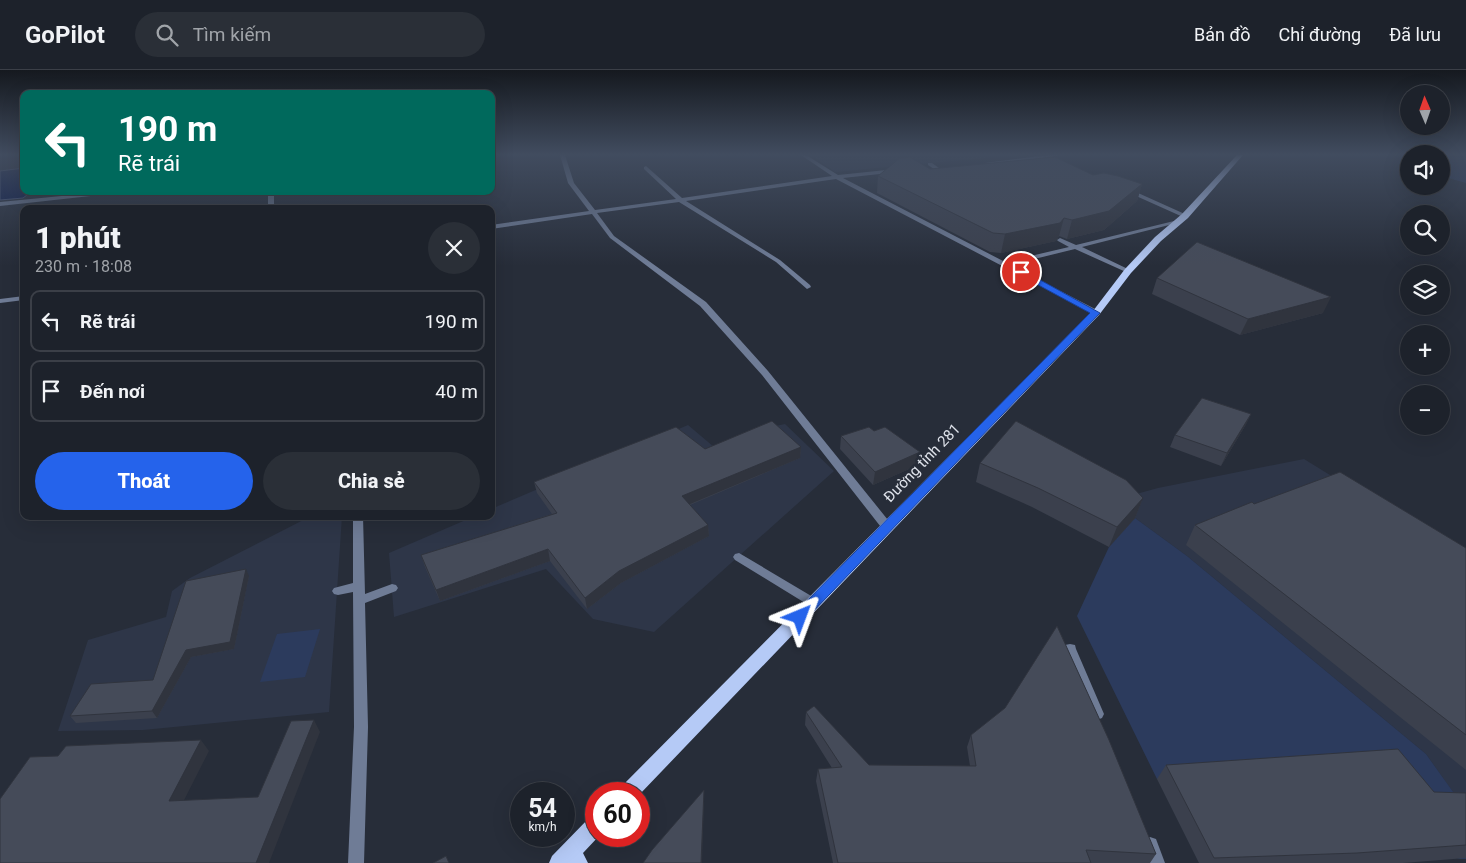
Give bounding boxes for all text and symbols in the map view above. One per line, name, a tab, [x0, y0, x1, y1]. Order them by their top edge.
search box	[135, 12, 485, 57]
text: GoPilot	[25, 21, 105, 49]
icon: search	[153, 21, 181, 49]
text: Tìm kiếm	[193, 23, 271, 46]
text: Bản đồ	[1194, 24, 1250, 45]
text: Chỉ đường	[1278, 24, 1361, 45]
text: Đã lưu	[1389, 24, 1441, 45]
north arrow	[1400, 85, 1450, 135]
map controls	[1400, 85, 1450, 435]
text: 190 m	[118, 109, 217, 150]
icon: left	[35, 110, 100, 175]
button: sound	[1400, 145, 1450, 195]
text: Rẽ trái	[118, 151, 180, 176]
button: search	[1400, 205, 1450, 255]
text: 1 phút	[35, 220, 121, 255]
button: close	[428, 222, 480, 274]
pin	[1000, 251, 1042, 293]
text: 230 m · 18:08	[35, 257, 132, 276]
icon: arrive	[1007, 258, 1035, 286]
button: layers	[1400, 265, 1450, 315]
icon: left	[37, 307, 65, 335]
text: Rẽ trái	[80, 310, 135, 333]
text: 190 m	[425, 310, 478, 333]
button: +	[1400, 325, 1450, 375]
icon: arrive	[37, 377, 65, 405]
text: Đến nơi	[80, 380, 145, 403]
text: 40 m	[435, 380, 478, 403]
button: −	[1400, 385, 1450, 435]
street label: Đường tỉnh 281	[880, 420, 964, 506]
button: Thoát	[35, 452, 253, 510]
button: Chia sẻ	[263, 452, 480, 510]
position arrow	[773, 590, 825, 642]
speed limit sign: 60	[585, 782, 650, 847]
text: 54	[528, 794, 557, 823]
text: km/h	[528, 820, 557, 834]

